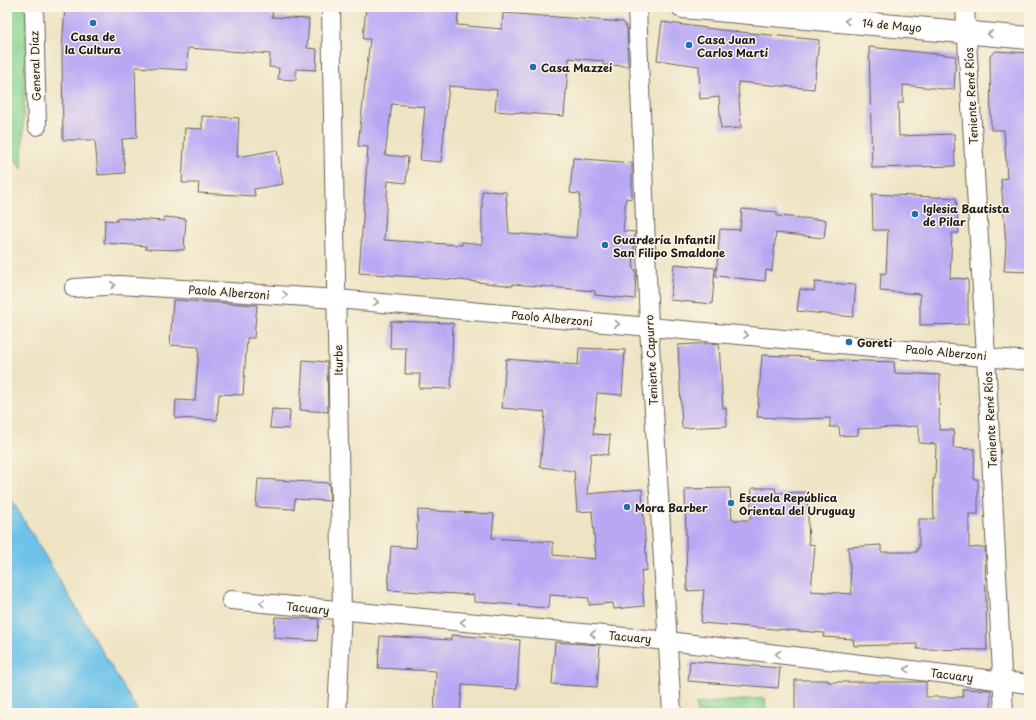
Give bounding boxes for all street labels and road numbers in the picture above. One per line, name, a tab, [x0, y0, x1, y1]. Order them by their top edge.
street label: 14 de Mayo	[862, 14, 922, 36]
street label: General Díaz	[25, 31, 45, 101]
street label: Teniente René Ríos	[960, 47, 982, 145]
street label: Paolo Alberzoni	[188, 281, 270, 303]
street label: Paolo Alberzoni	[511, 306, 593, 330]
street label: Teniente Capurro	[640, 314, 662, 406]
street label: Paolo Alberzoni	[905, 340, 987, 364]
street label: Iturbe	[329, 344, 347, 376]
street label: Teniente René Ríos	[979, 371, 1001, 469]
street label: Tacuary	[286, 597, 330, 619]
street label: Tacuary	[608, 627, 652, 647]
street label: Tacuary	[930, 664, 974, 686]

